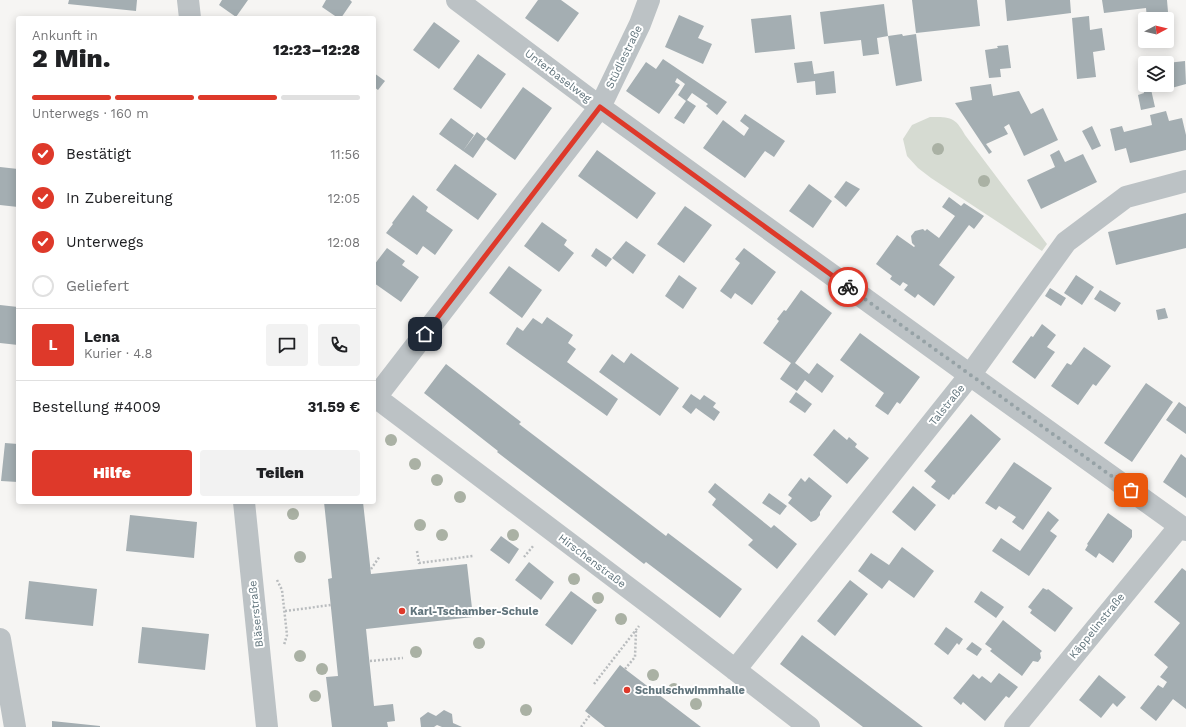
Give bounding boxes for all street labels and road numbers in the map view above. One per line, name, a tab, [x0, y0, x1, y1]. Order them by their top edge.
street label: Stüdlestraße	[603, 23, 645, 91]
street label: Unterbaselweg	[522, 47, 594, 105]
street label: Talstraße	[926, 382, 968, 428]
street label: Hirschenstraße	[556, 531, 628, 591]
street label: Bläserstraße	[246, 580, 266, 648]
street label: Käppelinstraße	[1067, 591, 1127, 661]

